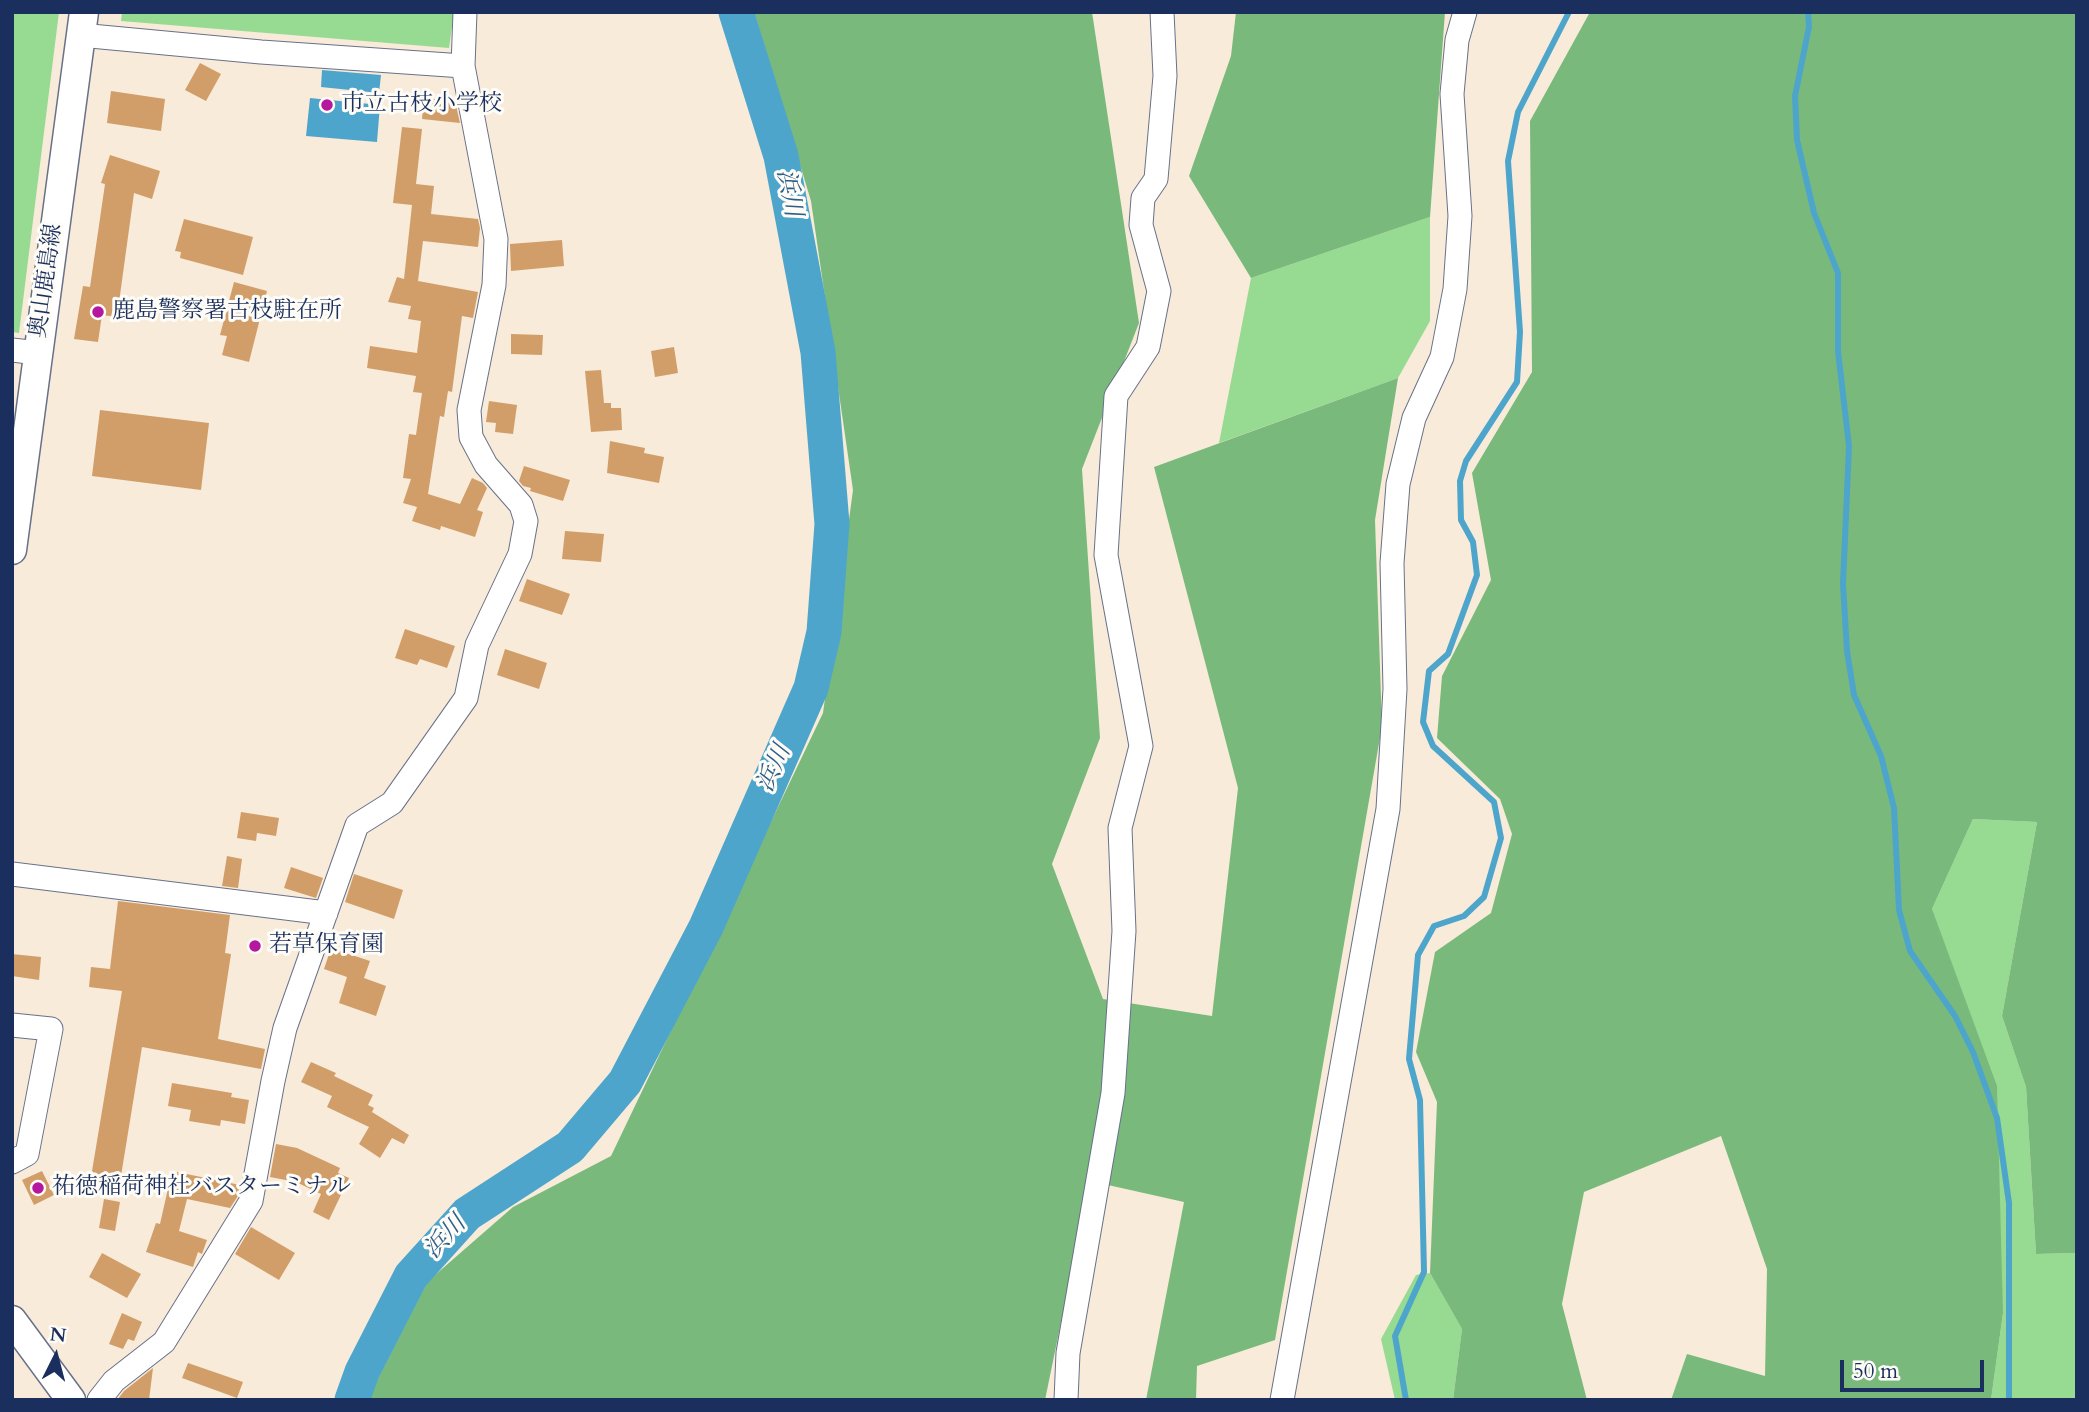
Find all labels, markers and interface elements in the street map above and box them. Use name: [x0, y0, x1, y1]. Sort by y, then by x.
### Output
place label: 市立古枝小学校: [341, 91, 502, 119]
marker: 市立古枝小学校: [319, 97, 335, 113]
water label: 浜川: [769, 167, 807, 219]
street label: 奥山鹿島線: [25, 222, 69, 340]
place label: 鹿島警察署古枝駐在所: [112, 298, 342, 326]
marker: 鹿島警察署古枝駐在所: [90, 304, 106, 320]
water label: 浜川: [752, 741, 798, 797]
place label: 若草保育園: [269, 932, 384, 960]
marker: 若草保育園: [247, 938, 263, 954]
place label: 祐徳稲荷神社バスターミナル: [52, 1174, 351, 1202]
marker: 祐徳稲荷神社バスターミナル: [30, 1180, 46, 1196]
water label: 浜川: [419, 1211, 473, 1265]
north arrow: [21, 1321, 91, 1391]
text: N: [49, 1321, 68, 1349]
scale bar: [1844, 1346, 1988, 1390]
text: 50 m: [1853, 1357, 1898, 1386]

